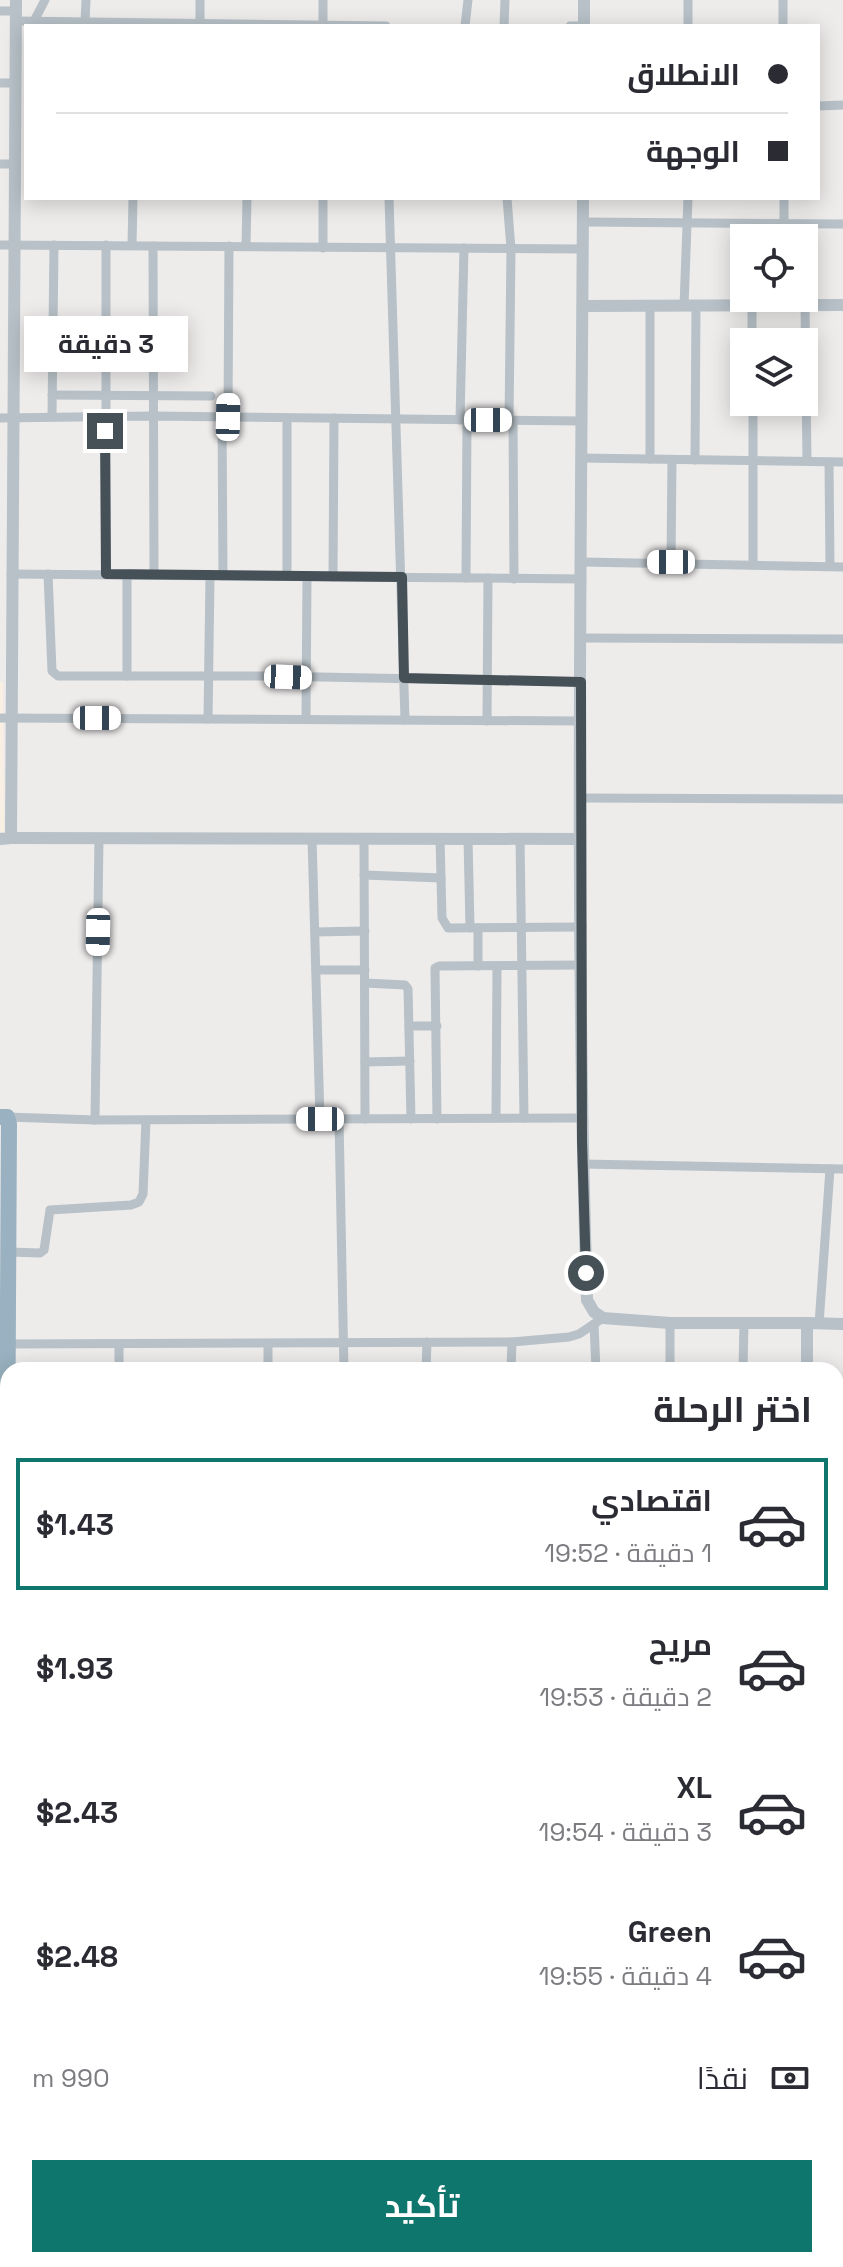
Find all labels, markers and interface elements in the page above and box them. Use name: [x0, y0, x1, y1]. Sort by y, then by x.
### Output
text: الانطلاق: [627, 55, 740, 94]
text: الوجهة: [646, 132, 740, 171]
map controls: [730, 224, 818, 416]
button: locate: [730, 224, 818, 312]
callout: 3 دقيقة: [23, 315, 187, 371]
text: 3 دقيقة: [58, 327, 154, 361]
button: layers: [730, 328, 818, 416]
car: [216, 393, 240, 441]
car: [464, 408, 512, 432]
route end: [87, 413, 123, 449]
car: [647, 550, 695, 574]
car: [264, 664, 312, 690]
car: [73, 706, 121, 730]
car: [86, 908, 110, 956]
car: [296, 1107, 344, 1131]
route start: [568, 1255, 604, 1291]
text: اختر الرحلة: [653, 1387, 812, 1433]
text: اقتصادي: [591, 1481, 712, 1520]
icon: car: [736, 1488, 808, 1560]
text: $1.43: [36, 1505, 114, 1544]
text: 1 دقيقة · 19:52: [544, 1536, 712, 1570]
text: مريح: [649, 1625, 712, 1664]
icon: car: [736, 1632, 808, 1704]
text: $1.93: [36, 1649, 113, 1688]
text: 2 دقيقة · 19:53: [539, 1680, 712, 1714]
text: XL: [676, 1768, 712, 1807]
icon: car: [736, 1776, 808, 1848]
text: $2.43: [36, 1793, 118, 1832]
text: 3 دقيقة · 19:54: [539, 1815, 712, 1849]
text: Green: [628, 1912, 712, 1951]
icon: car: [736, 1920, 808, 1992]
text: $2.48: [36, 1937, 118, 1976]
text: 4 دقيقة · 19:55: [539, 1959, 712, 1993]
icon: cash: [768, 2056, 812, 2100]
text: نقدًا: [697, 2059, 748, 2098]
text: 990 m: [32, 2061, 110, 2095]
button: تأكيد: [32, 2160, 812, 2252]

